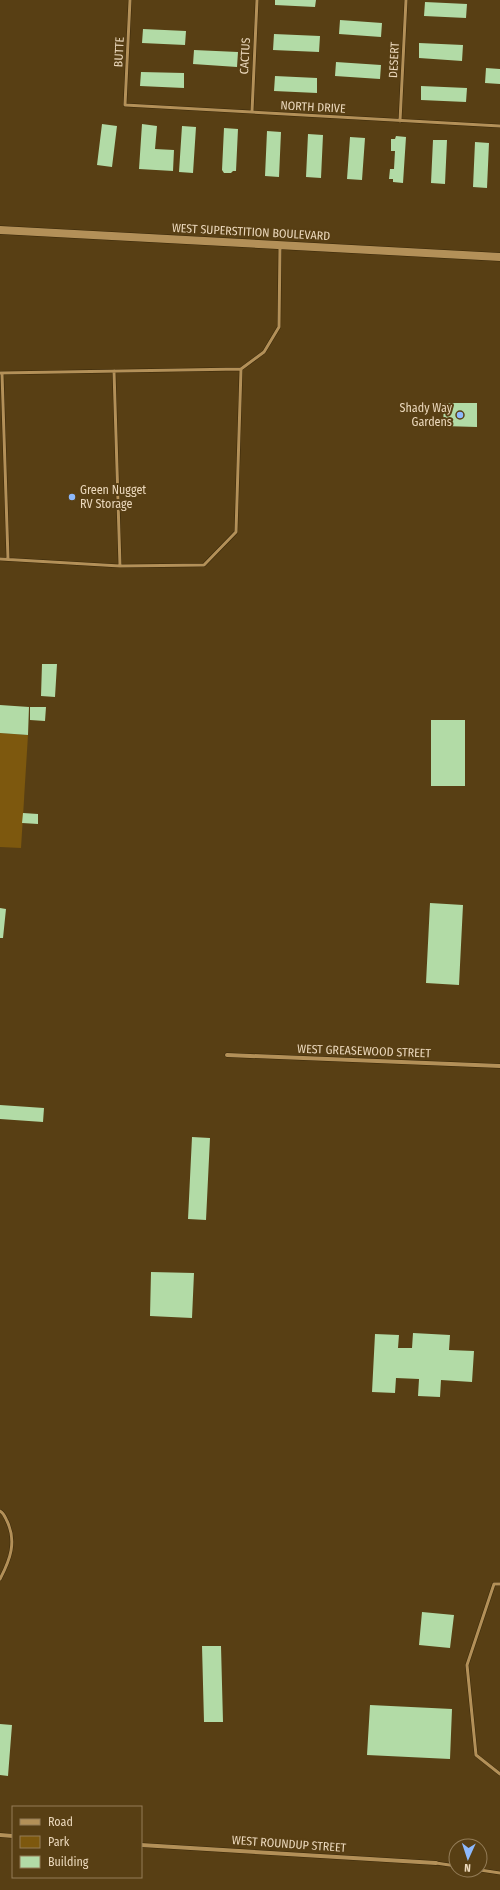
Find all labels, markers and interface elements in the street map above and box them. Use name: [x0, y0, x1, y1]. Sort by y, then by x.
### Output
street label: BUTTE: [111, 36, 127, 68]
street label: CACTUS: [237, 37, 253, 75]
street label: DESERT: [386, 41, 402, 78]
street label: NORTH DRIVE: [280, 98, 346, 116]
street label: WEST SUPERSTITION BOULEVARD: [171, 221, 331, 243]
place label: Shady Way Gardens: [400, 401, 453, 429]
marker: Shady Way Gardens: [455, 410, 465, 420]
place label: Green Nugget RV Storage: [80, 483, 146, 511]
marker: Green Nugget RV Storage: [67, 492, 77, 502]
street label: WEST GREASEWOOD STREET: [297, 1042, 432, 1060]
legend: [12, 1806, 142, 1878]
text: Road: [48, 1815, 73, 1829]
street label: WEST ROUNDUP STREET: [231, 1833, 347, 1855]
text: Park: [48, 1835, 70, 1849]
north arrow: [448, 1838, 488, 1878]
text: Building: [48, 1855, 89, 1869]
text: N: [464, 1861, 471, 1874]

